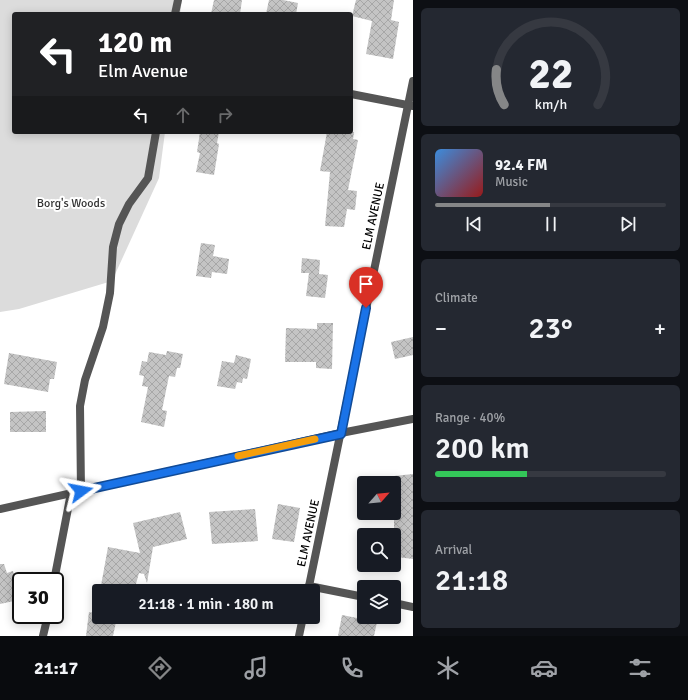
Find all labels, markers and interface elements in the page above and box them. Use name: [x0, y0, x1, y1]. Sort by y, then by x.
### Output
text: 120 m: [98, 26, 172, 60]
icon: left: [32, 28, 84, 80]
text: 22: [528, 49, 573, 100]
text: Elm Avenue: [98, 60, 188, 82]
text: km/h: [534, 95, 567, 112]
icon: left: [130, 104, 152, 126]
icon: ahead: [172, 104, 194, 126]
icon: right: [214, 104, 236, 126]
text: 92.4 FM: [495, 156, 547, 174]
text: Music: [495, 174, 528, 190]
street label: ELM AVENUE: [359, 181, 388, 251]
park label: Borg's Woods: [37, 196, 105, 211]
icon: previous: [463, 213, 485, 235]
icon: pause: [540, 213, 562, 235]
icon: next: [617, 213, 639, 235]
pin: [349, 267, 383, 308]
icon: arrive: [355, 273, 377, 295]
text: Climate: [435, 290, 478, 306]
text: 23°: [529, 310, 572, 347]
text: −: [435, 315, 447, 342]
text: +: [654, 315, 666, 342]
text: Range · 40%: [435, 410, 505, 426]
text: 200 km: [435, 430, 530, 467]
position arrow: [60, 470, 102, 512]
north arrow: [357, 476, 401, 520]
map controls: [357, 476, 401, 624]
street label: ELM AVENUE: [294, 498, 323, 568]
button: search: [357, 528, 401, 572]
text: Arrival: [435, 542, 472, 558]
text: 21:18: [435, 562, 508, 599]
speed limit sign: 30: [12, 572, 64, 624]
button: layers: [357, 580, 401, 624]
text: 21:18 · 1 min · 180 m: [139, 595, 273, 613]
icon: directions: [146, 654, 174, 682]
icon: music: [242, 654, 270, 682]
icon: phone: [338, 654, 366, 682]
icon: climate: [434, 654, 462, 682]
icon: car: [530, 654, 558, 682]
icon: filters: [626, 654, 654, 682]
text: 21:17: [34, 657, 78, 679]

